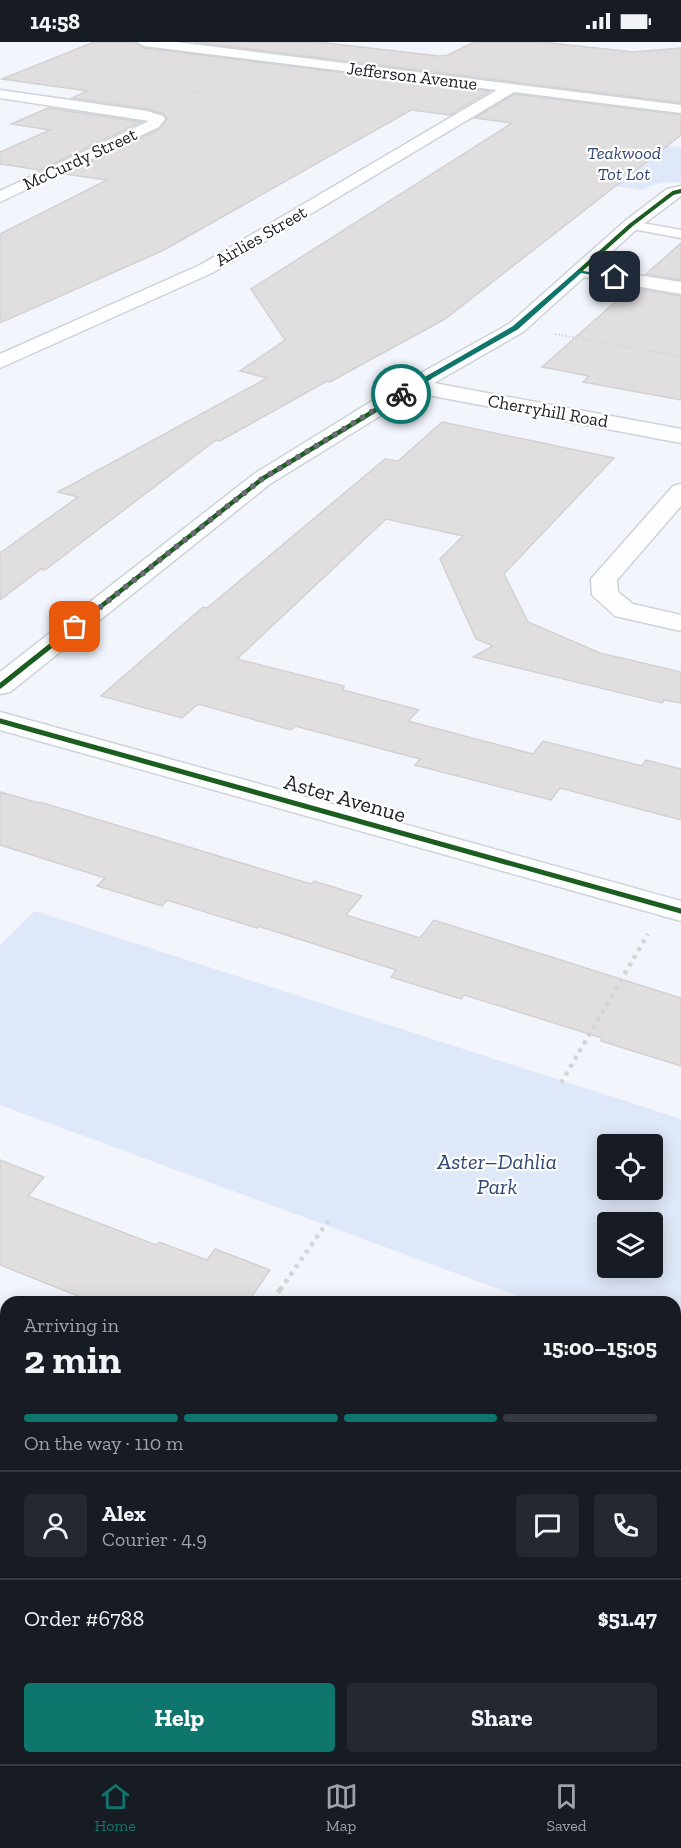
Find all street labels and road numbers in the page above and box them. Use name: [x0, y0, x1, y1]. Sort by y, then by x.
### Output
street label: Jefferson Avenue: [346, 57, 478, 95]
street label: McCurdy Street: [20, 123, 141, 195]
street label: Airlies Street: [211, 201, 311, 271]
street label: Cherryhill Road: [486, 390, 610, 432]
street label: Aster Avenue: [281, 768, 409, 828]

